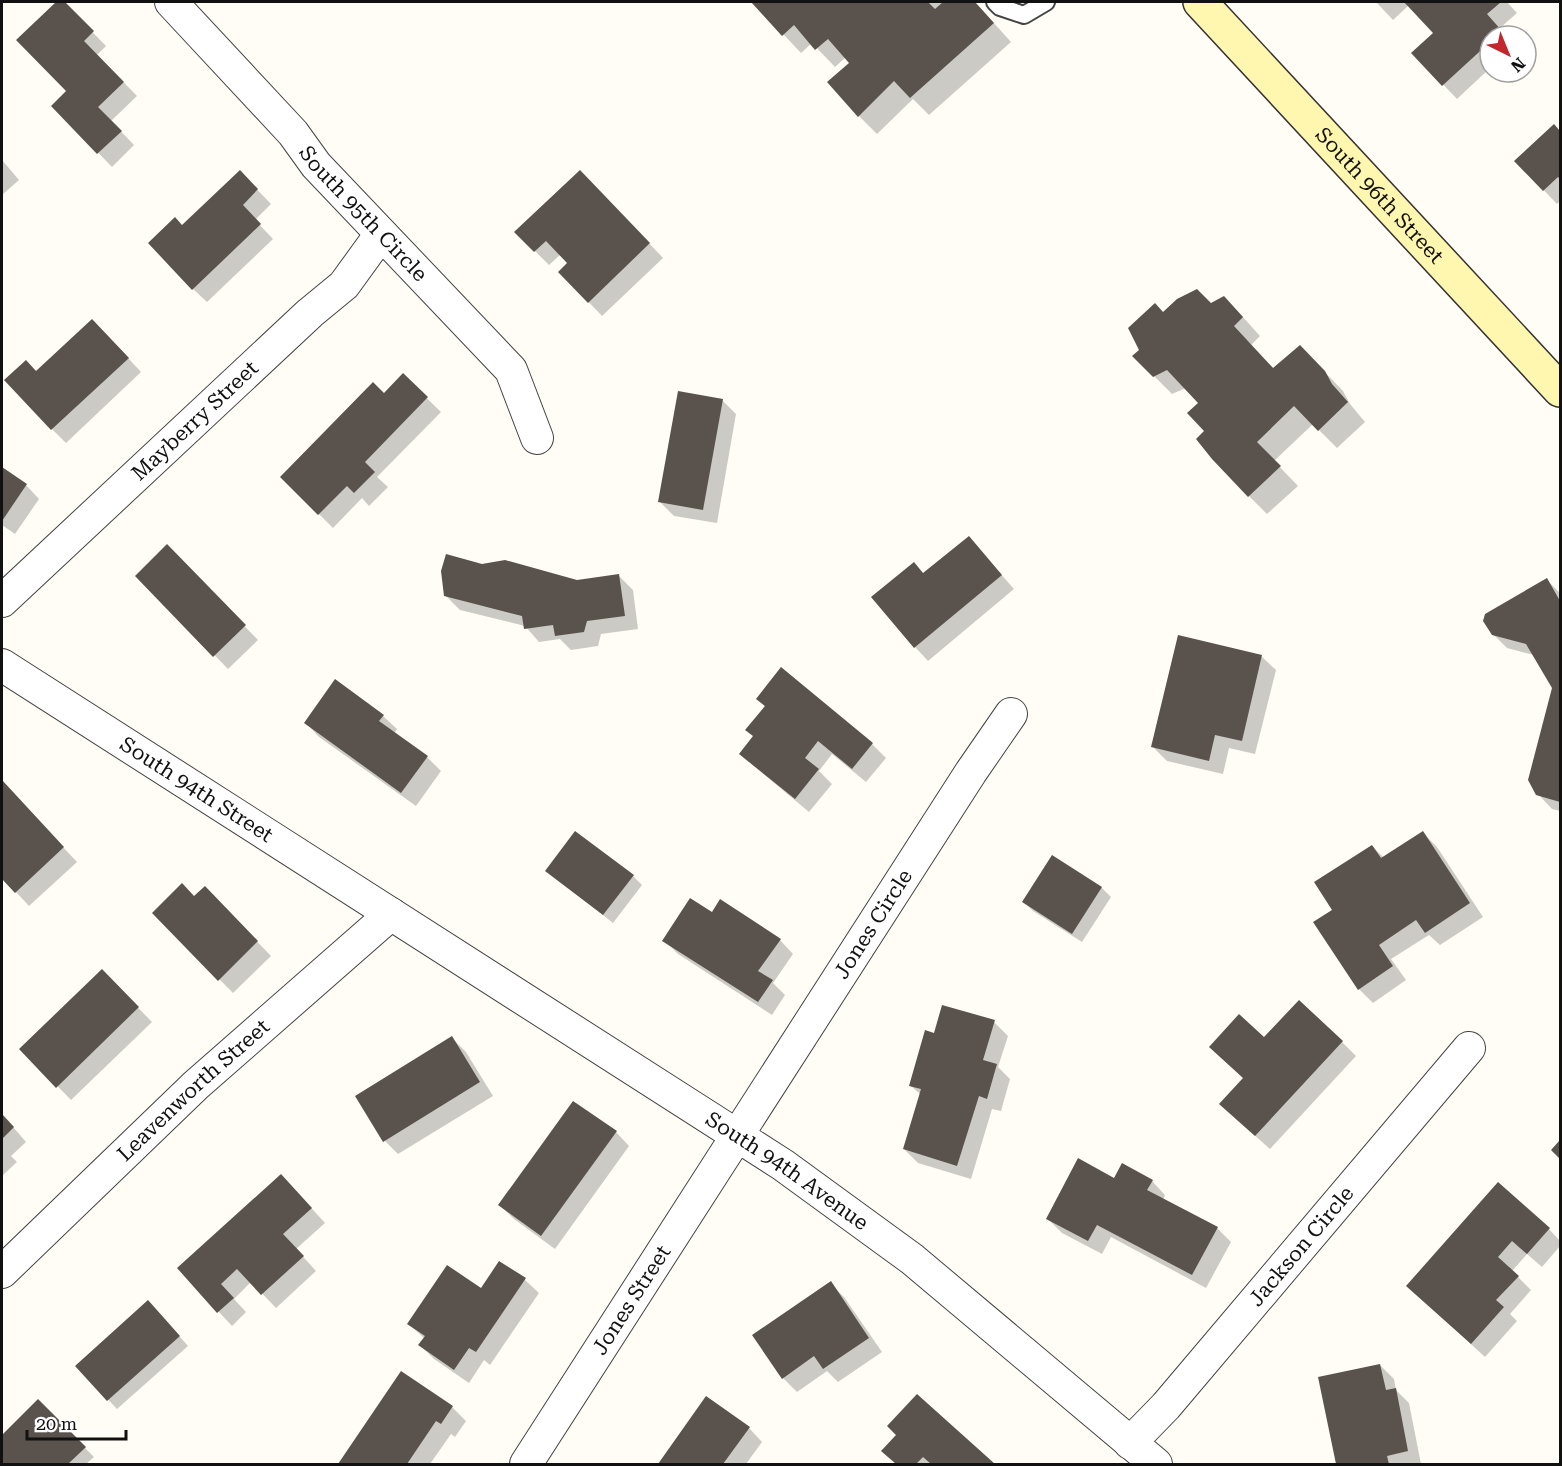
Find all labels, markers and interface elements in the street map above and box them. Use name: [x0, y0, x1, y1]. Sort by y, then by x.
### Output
north arrow: [1478, 24, 1538, 84]
text: N: [1507, 53, 1529, 76]
street label: South 96th Street: [1311, 123, 1449, 269]
street label: South 95th Circle: [294, 141, 432, 286]
street label: Mayberry Street: [127, 356, 263, 485]
street label: South 94th Street: [116, 732, 278, 847]
street label: Jones Circle: [829, 865, 917, 983]
street label: Leavenworth Street: [113, 1014, 274, 1166]
street label: South 94th Avenue: [701, 1107, 873, 1235]
street label: Jackson Circle: [1244, 1181, 1359, 1311]
street label: Jones Street: [588, 1241, 675, 1359]
scale bar: [27, 1403, 126, 1441]
text: 20 m: [36, 1413, 77, 1434]

